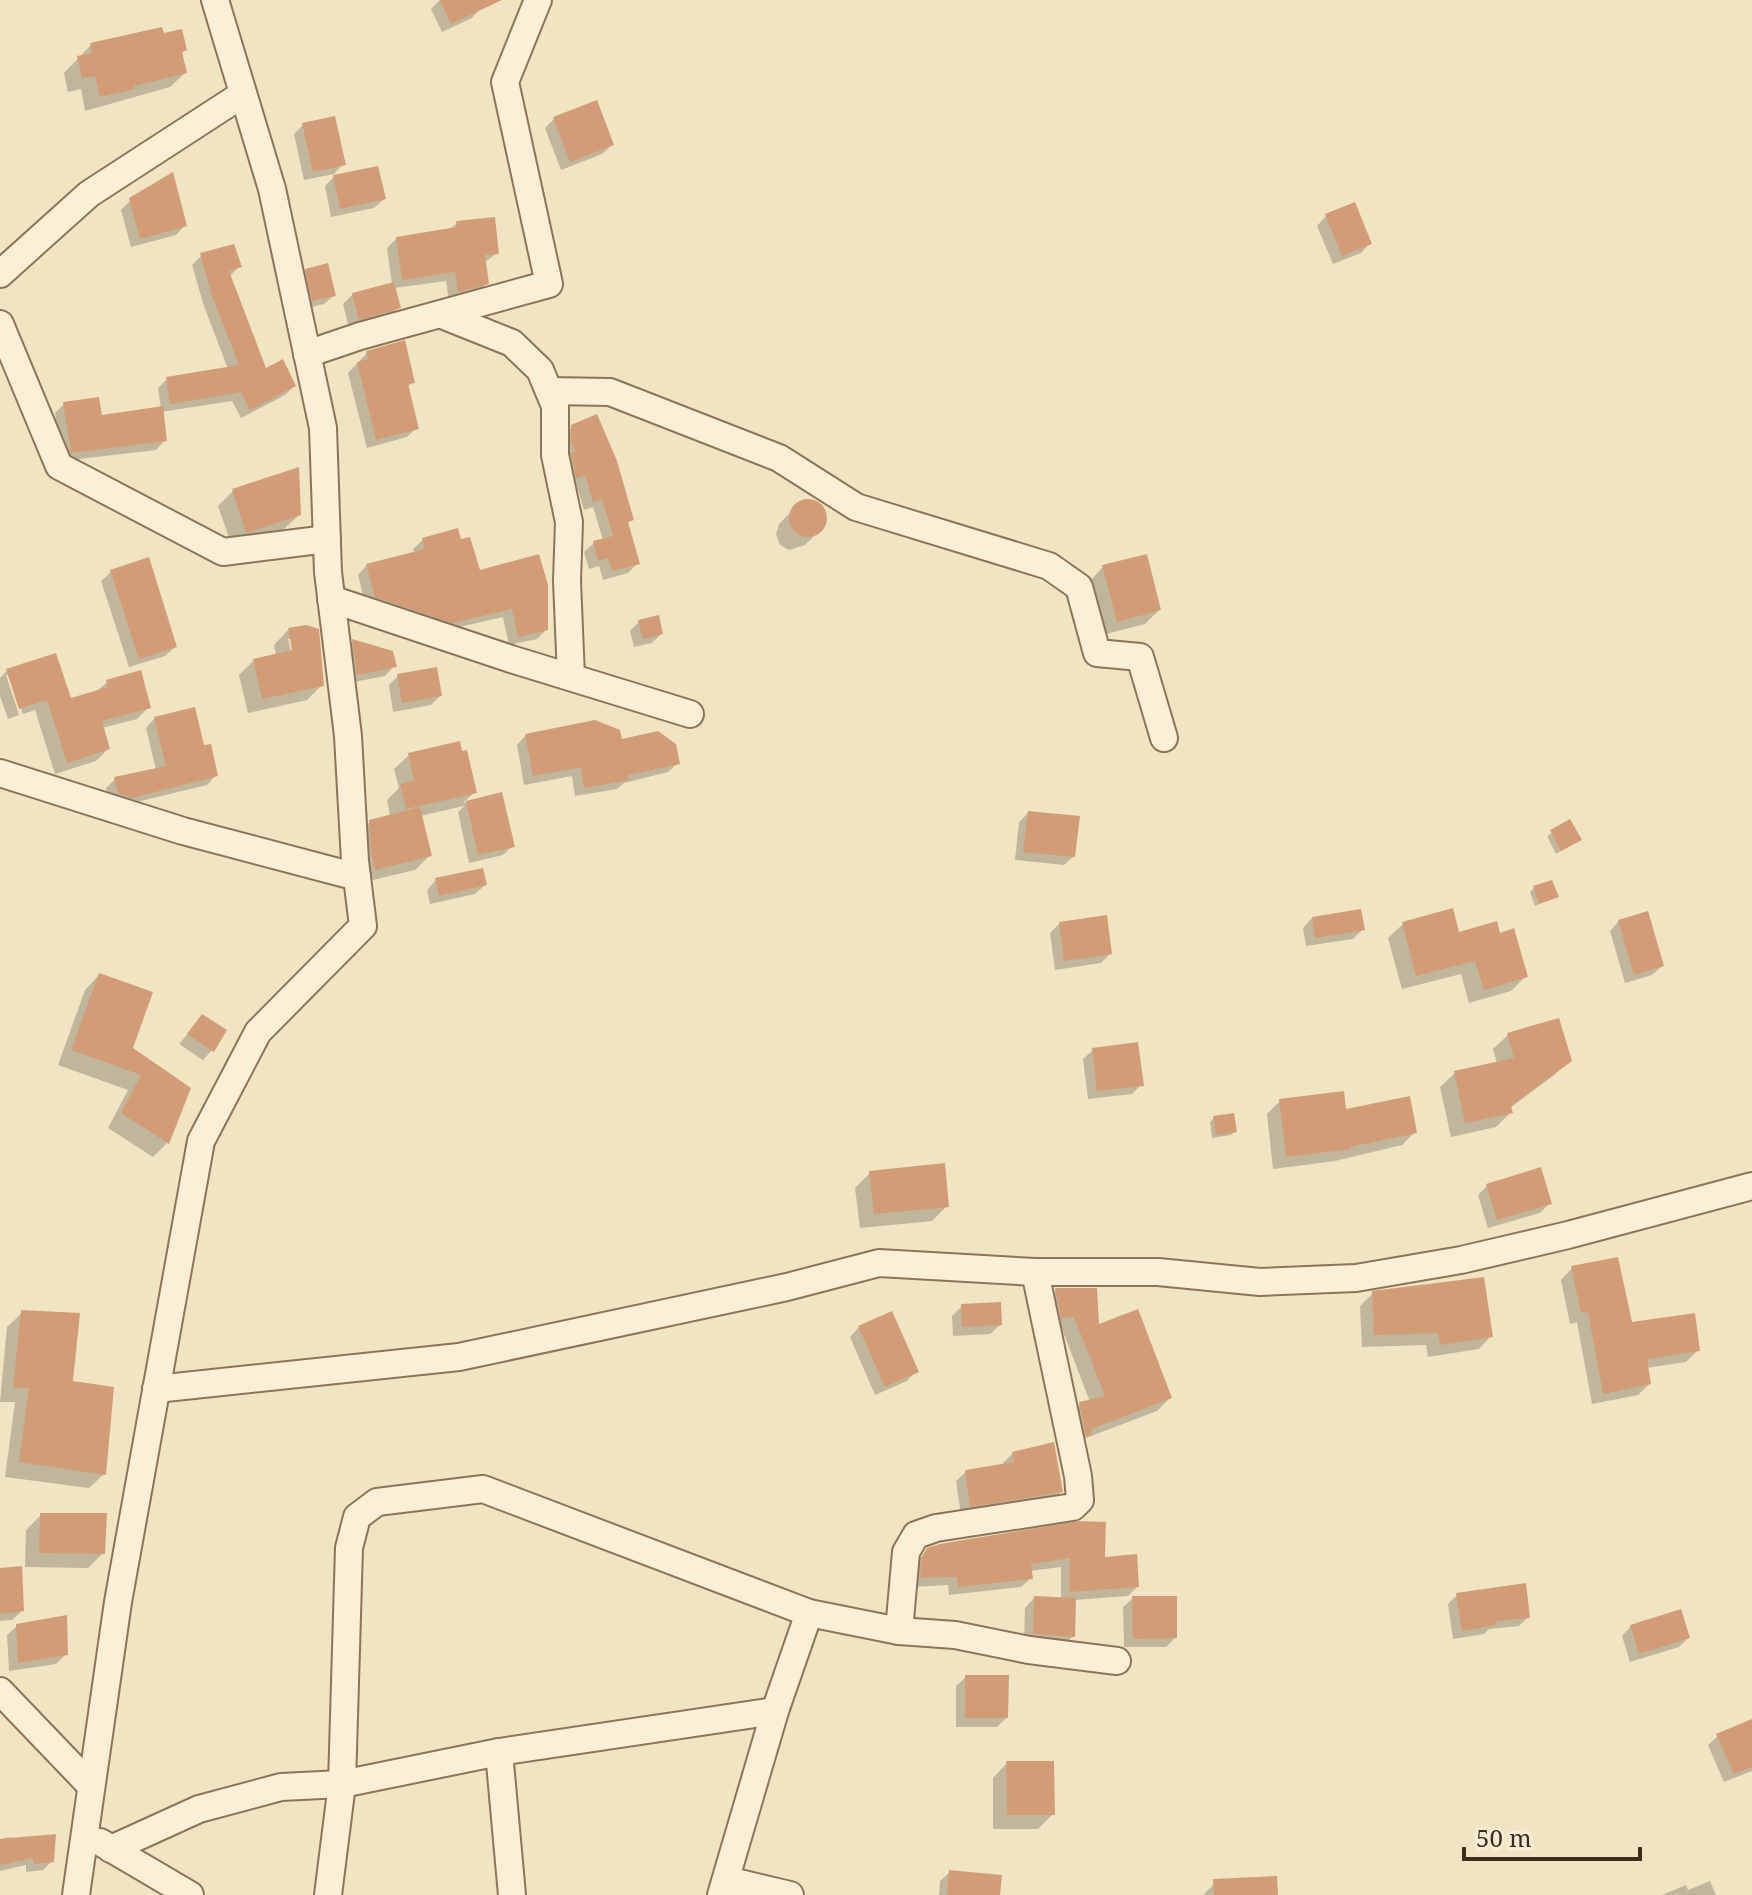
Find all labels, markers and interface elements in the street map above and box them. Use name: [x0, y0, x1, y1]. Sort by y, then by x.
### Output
scale bar: [1464, 1811, 1640, 1861]
text: 50 m: [1476, 1821, 1532, 1854]

